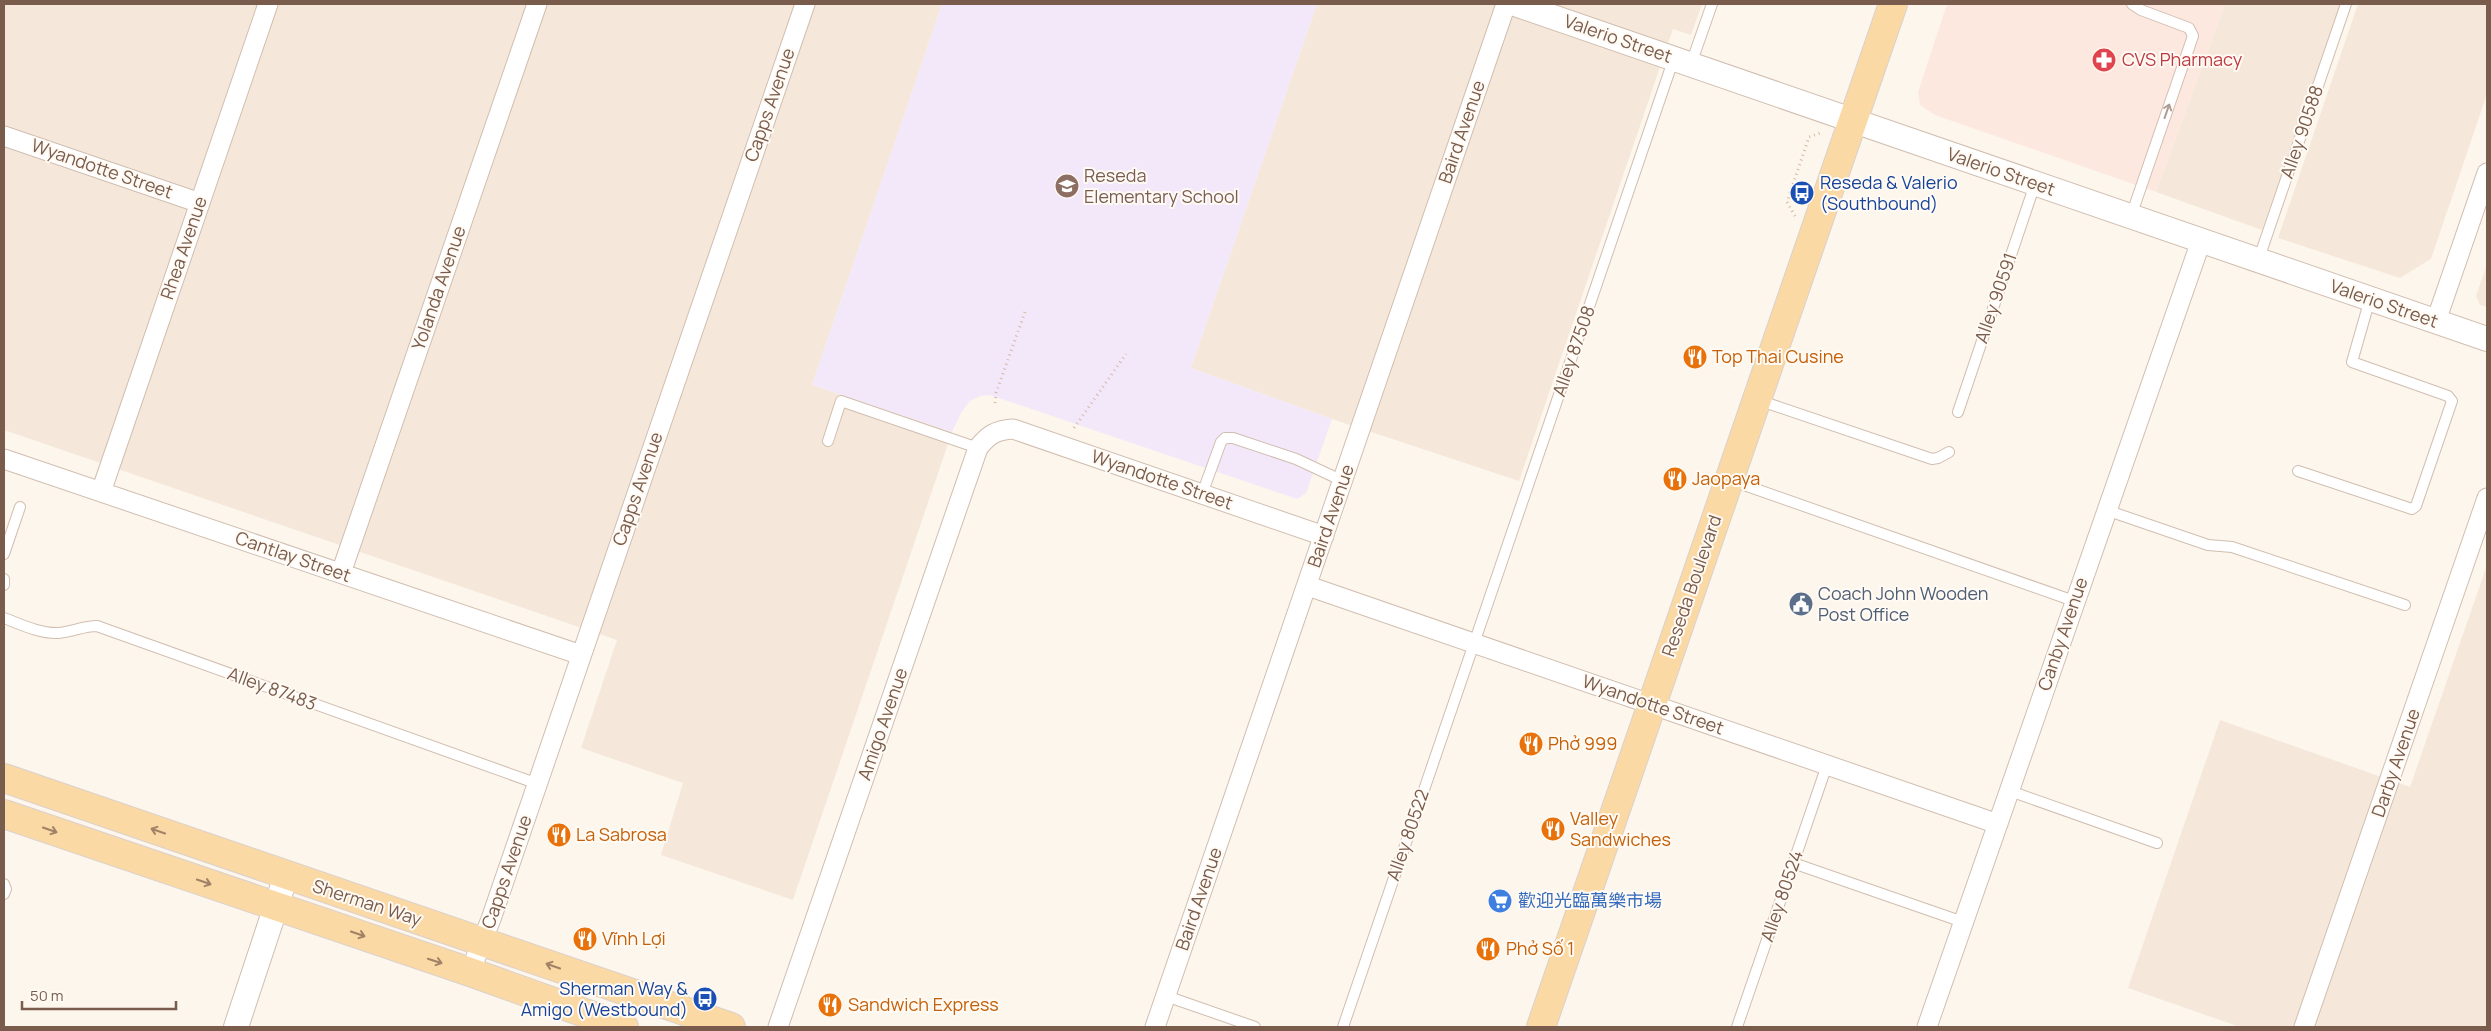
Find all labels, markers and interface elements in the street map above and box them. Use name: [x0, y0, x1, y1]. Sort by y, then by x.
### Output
street label: Valerio Street: [1561, 8, 1675, 68]
street label: Capps Avenue: [738, 45, 800, 165]
pharmacy icon: CVS Pharmacy: [2091, 47, 2117, 73]
place label: CVS Pharmacy: [2122, 47, 2243, 71]
street label: Baird Avenue: [1432, 77, 1490, 186]
street label: Alley 90588: [2274, 82, 2328, 181]
one-way arrow: [2163, 104, 2172, 119]
street label: Wyandotte Street: [28, 133, 176, 204]
street label: Valerio Street: [1944, 141, 2058, 201]
place label: Reseda Elementary School: [1084, 163, 1239, 208]
place label: Reseda & Valerio (Southbound): [1820, 170, 1958, 215]
school or university icon: Reseda Elementary School: [1054, 173, 1080, 199]
bus stop icon: Reseda & Valerio (Southbound): [1789, 180, 1815, 206]
street label: Rhea Avenue: [154, 193, 212, 302]
street label: Yolanda Avenue: [406, 222, 471, 353]
street label: Alley 90591: [1968, 249, 2022, 346]
street label: Valerio Street: [2327, 273, 2441, 333]
street label: Alley 87508: [1546, 302, 1600, 399]
restaurant icon: Top Thai Cusine: [1682, 344, 1708, 370]
place label: Top Thai Cusine: [1712, 344, 1844, 368]
street label: Capps Avenue: [606, 429, 668, 549]
street label: Wyandotte Street: [1088, 444, 1236, 515]
street label: Baird Avenue: [1301, 461, 1359, 570]
restaurant icon: Jaopaya: [1662, 466, 1688, 492]
place label: Jaopaya: [1692, 466, 1760, 490]
street label: Reseda Boulevard: [1656, 512, 1727, 660]
street label: Cantlay Street: [232, 525, 354, 587]
street label: Canby Avenue: [2031, 574, 2093, 694]
place label: Coach John Wooden Post Office: [1818, 581, 1988, 626]
public building icon: Coach John Wooden Post Office: [1788, 591, 1814, 617]
street label: Alley 87483: [225, 661, 320, 715]
street label: Amigo Avenue: [852, 664, 913, 783]
street label: Wyandotte Street: [1579, 669, 1727, 740]
street label: Darby Avenue: [2365, 705, 2425, 820]
restaurant icon: Phở 999: [1518, 731, 1544, 757]
place label: Phở 999: [1548, 731, 1617, 755]
street label: Alley 80522: [1380, 786, 1434, 884]
place label: Valley Sandwiches: [1570, 806, 1671, 851]
street label: Capps Avenue: [475, 812, 537, 932]
restaurant icon: Valley Sandwiches: [1540, 816, 1566, 842]
restaurant icon: La Sabrosa: [546, 822, 572, 848]
place label: La Sabrosa: [576, 822, 667, 846]
one-way arrow: [42, 826, 57, 835]
one-way arrow: [150, 826, 166, 835]
street label: Baird Avenue: [1169, 844, 1227, 953]
street label: Alley 80524: [1754, 847, 1808, 945]
street label: Sherman Way: [310, 873, 425, 931]
one-way arrow: [196, 878, 211, 887]
supermarket icon: 歡迎光臨萬樂市場: [1487, 888, 1513, 914]
place label: 歡迎光臨萬樂市場: [1518, 888, 1662, 912]
restaurant icon: Vĩnh Lợi: [572, 926, 598, 952]
place label: Vĩnh Lợi: [602, 926, 666, 950]
one-way arrow: [349, 930, 365, 940]
restaurant icon: Phở Số 1: [1475, 936, 1501, 962]
place label: Phở Số 1: [1506, 936, 1574, 960]
one-way arrow: [427, 957, 443, 966]
one-way arrow: [545, 960, 561, 970]
place label: Sherman Way & Amigo (Westbound): [521, 976, 688, 1021]
scale bar: [22, 978, 176, 1010]
text: 50 m: [30, 985, 64, 1006]
bus stop icon: Sherman Way & Amigo (Westbound): [692, 986, 718, 1012]
restaurant icon: Sandwich Express: [817, 992, 843, 1018]
place label: Sandwich Express: [848, 992, 999, 1016]

